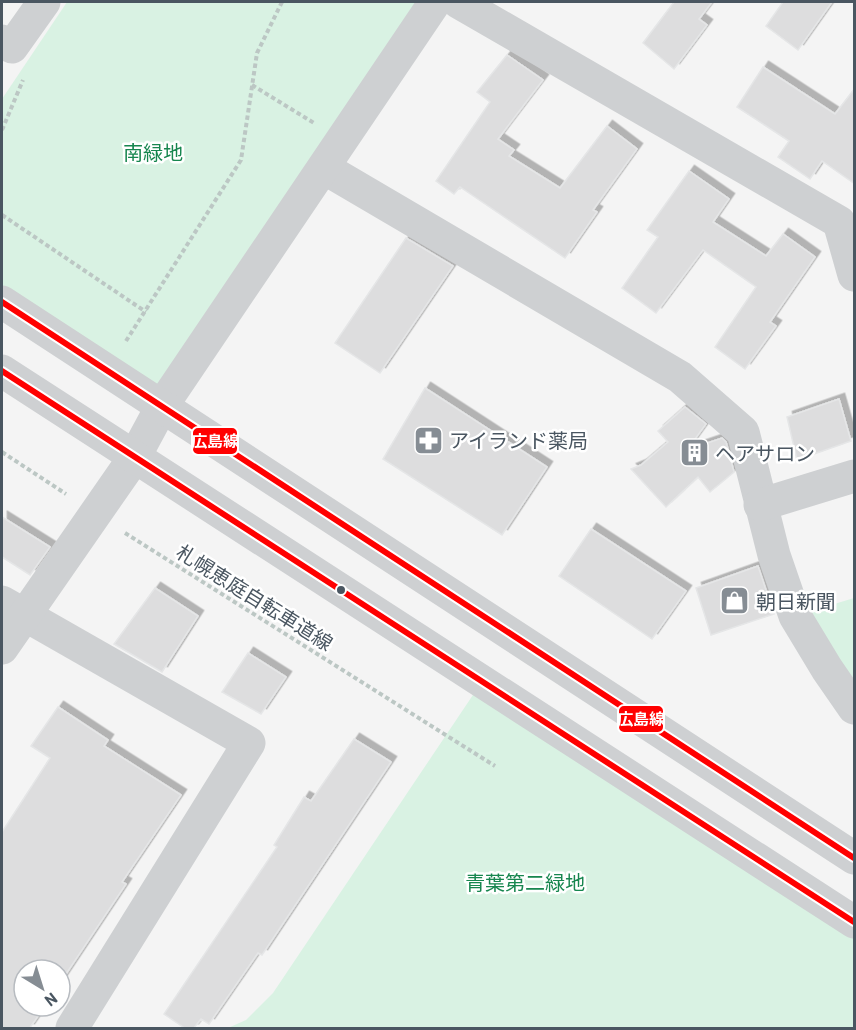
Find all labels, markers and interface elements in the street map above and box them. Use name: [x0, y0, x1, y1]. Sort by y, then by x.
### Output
park label: 南緑地: [123, 140, 183, 164]
pharmacy icon: アイランド薬局: [412, 424, 444, 456]
line badge: 広島線: [192, 427, 238, 455]
place label: アイランド薬局: [449, 428, 588, 452]
text: 広島線: [191, 431, 239, 450]
building icon: ヘアサロン: [678, 437, 710, 469]
place label: ヘアサロン: [715, 441, 815, 465]
street label: 札幌恵庭自転車道線: [172, 539, 338, 655]
unlabelled marker: [335, 584, 347, 596]
shop icon: 朝日新聞: [719, 585, 751, 617]
place label: 朝日新聞: [756, 589, 836, 613]
line badge: 広島線: [618, 705, 664, 733]
text: 広島線: [617, 709, 665, 728]
park label: 青葉第二緑地: [465, 870, 585, 894]
north arrow: [12, 958, 72, 1018]
text: N: [42, 989, 62, 1011]

